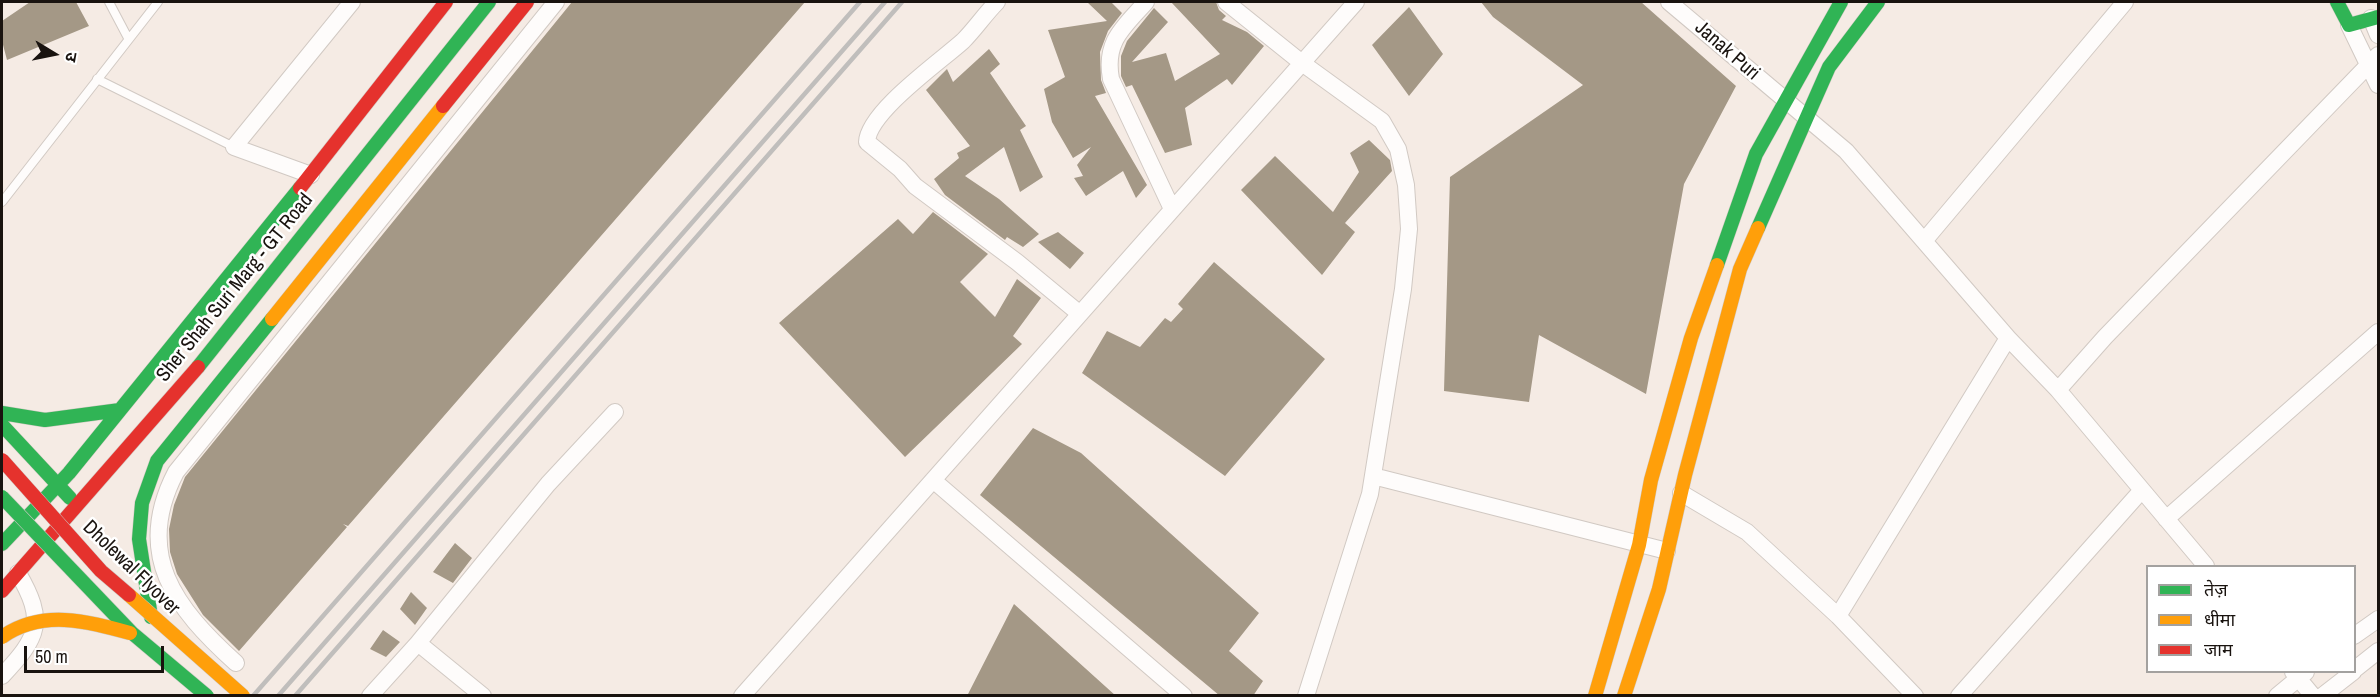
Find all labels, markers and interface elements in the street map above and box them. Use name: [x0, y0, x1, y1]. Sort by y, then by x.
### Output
street label: Janak Puri: [1690, 16, 1764, 86]
north arrow: [24, 24, 84, 84]
text: उ: [60, 51, 83, 64]
street label: Sher Shah Suri Marg - GT Road: [152, 189, 318, 387]
street label: Dholewal Flyover: [77, 516, 185, 620]
legend: [2146, 565, 2356, 673]
text: तेज़: [2204, 577, 2228, 602]
text: धीमा: [2204, 607, 2235, 632]
scale bar: [27, 634, 166, 672]
text: जाम: [2204, 637, 2233, 662]
text: 50 m: [35, 644, 68, 669]

